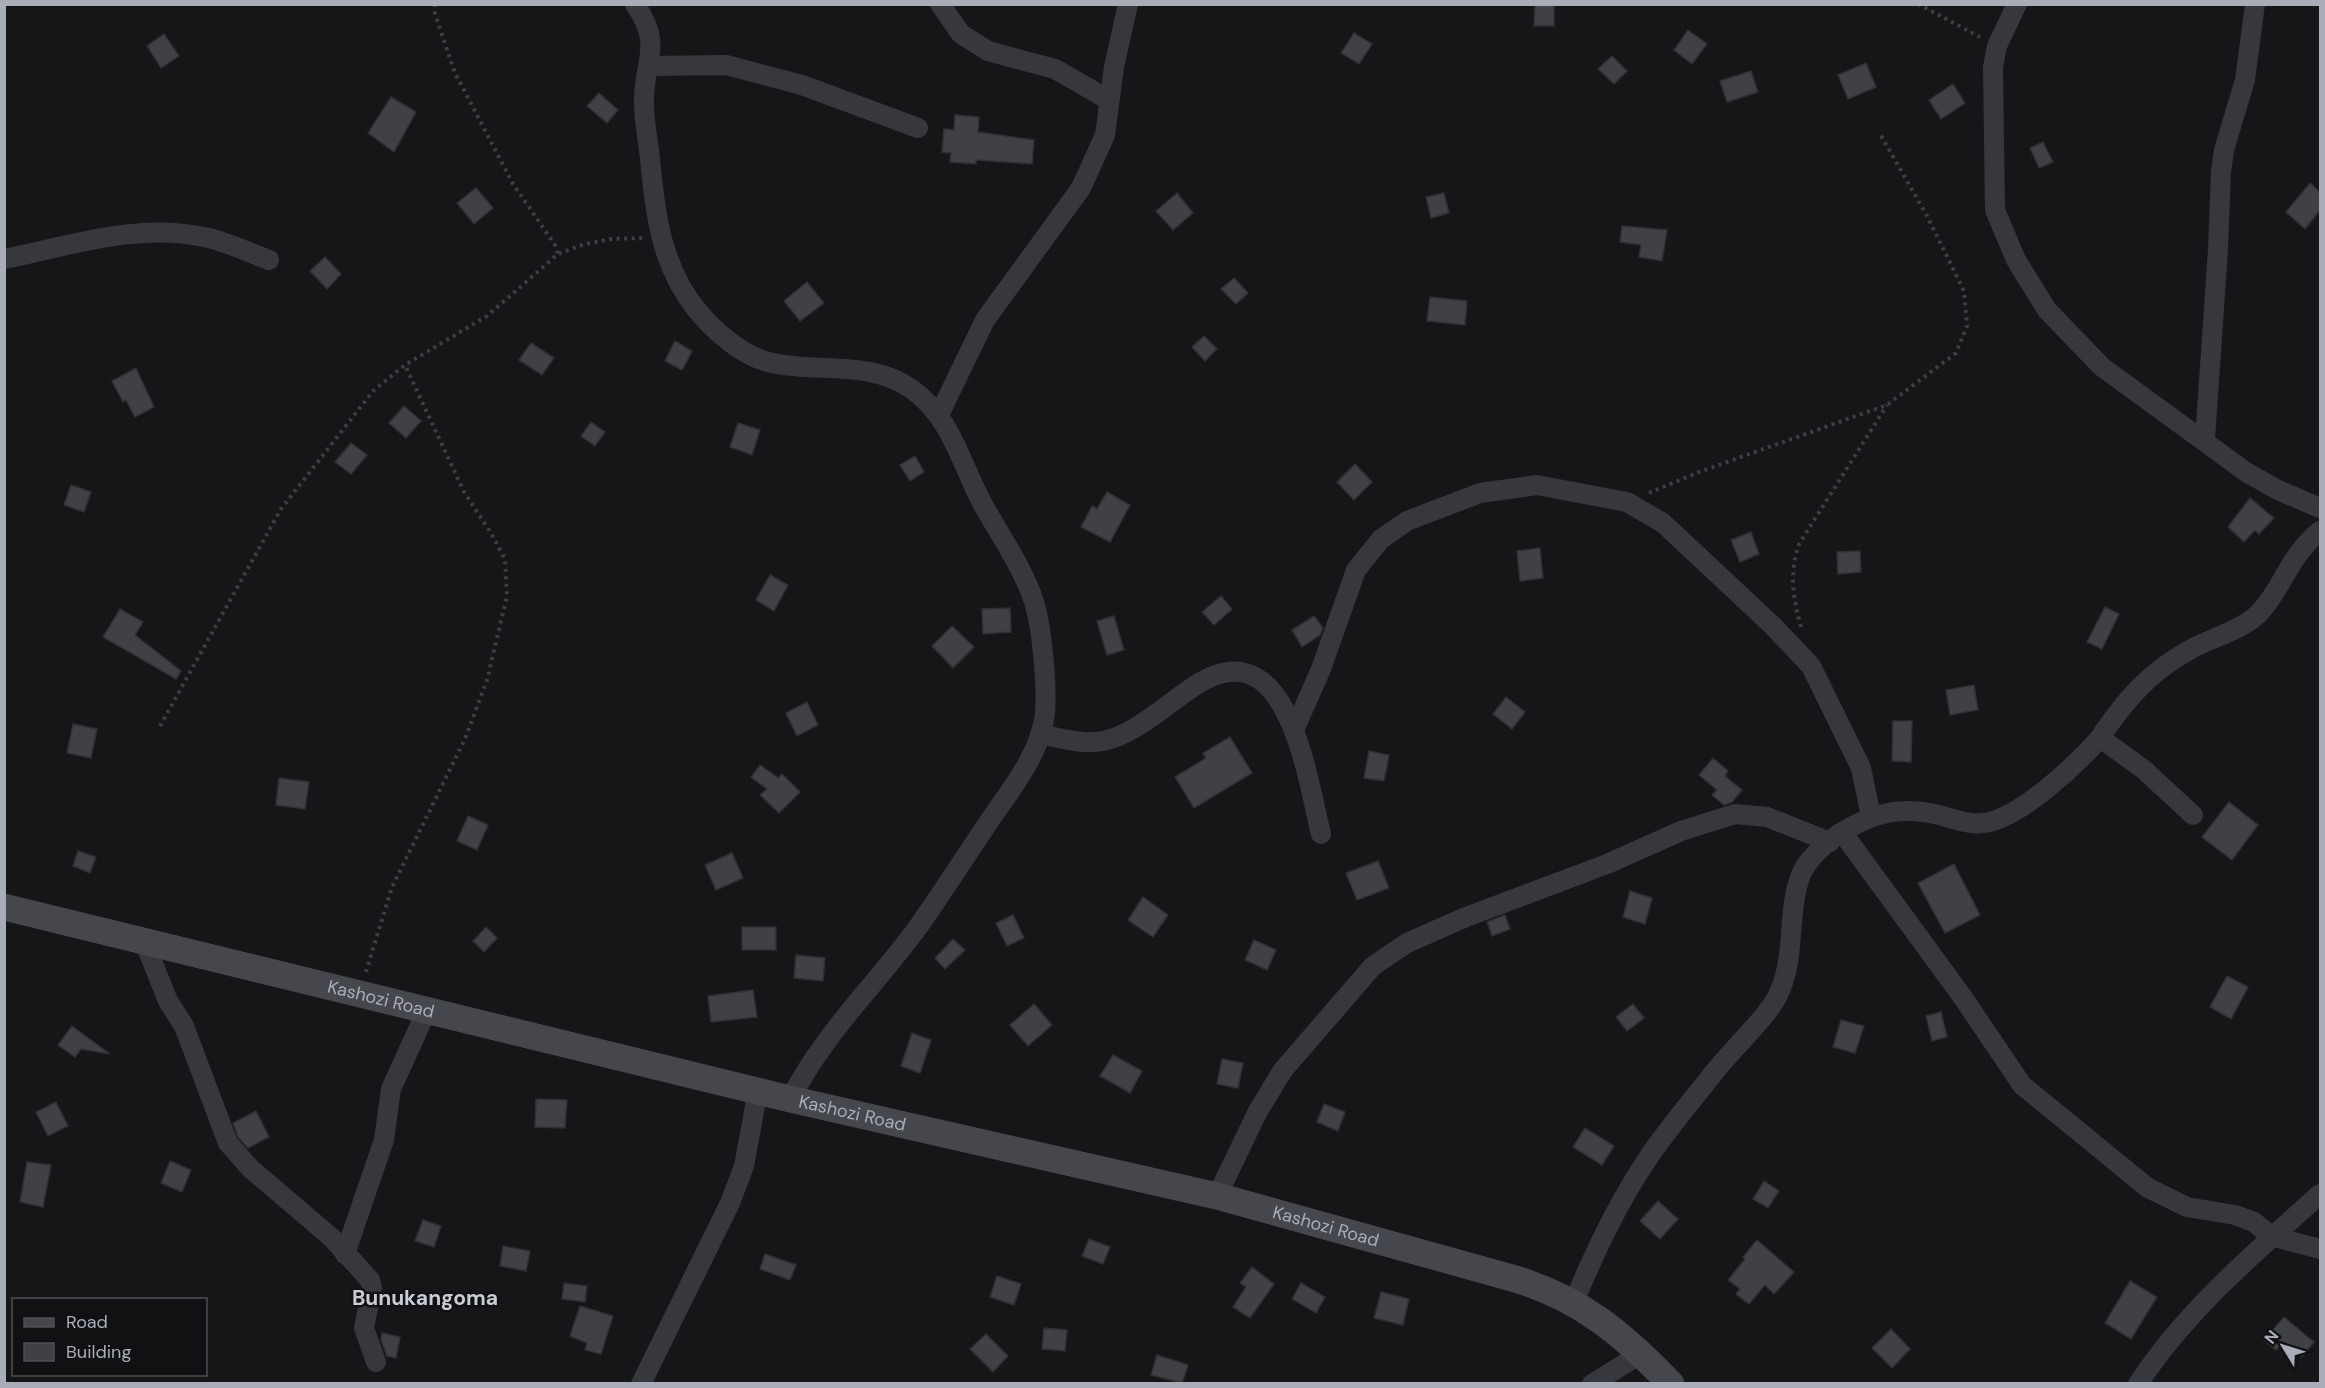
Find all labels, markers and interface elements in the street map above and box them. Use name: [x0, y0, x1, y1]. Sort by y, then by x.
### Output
street label: Kashozi Road: [325, 974, 437, 1024]
street label: Kashozi Road: [796, 1089, 908, 1137]
street label: Kashozi Road: [1270, 1200, 1382, 1252]
district label: Bunukangoma: [352, 1284, 498, 1312]
legend: [12, 1298, 207, 1376]
text: Road: [66, 1310, 108, 1334]
north arrow: [2253, 1316, 2313, 1376]
text: N: [2260, 1326, 2283, 1348]
text: Building: [66, 1340, 131, 1364]

